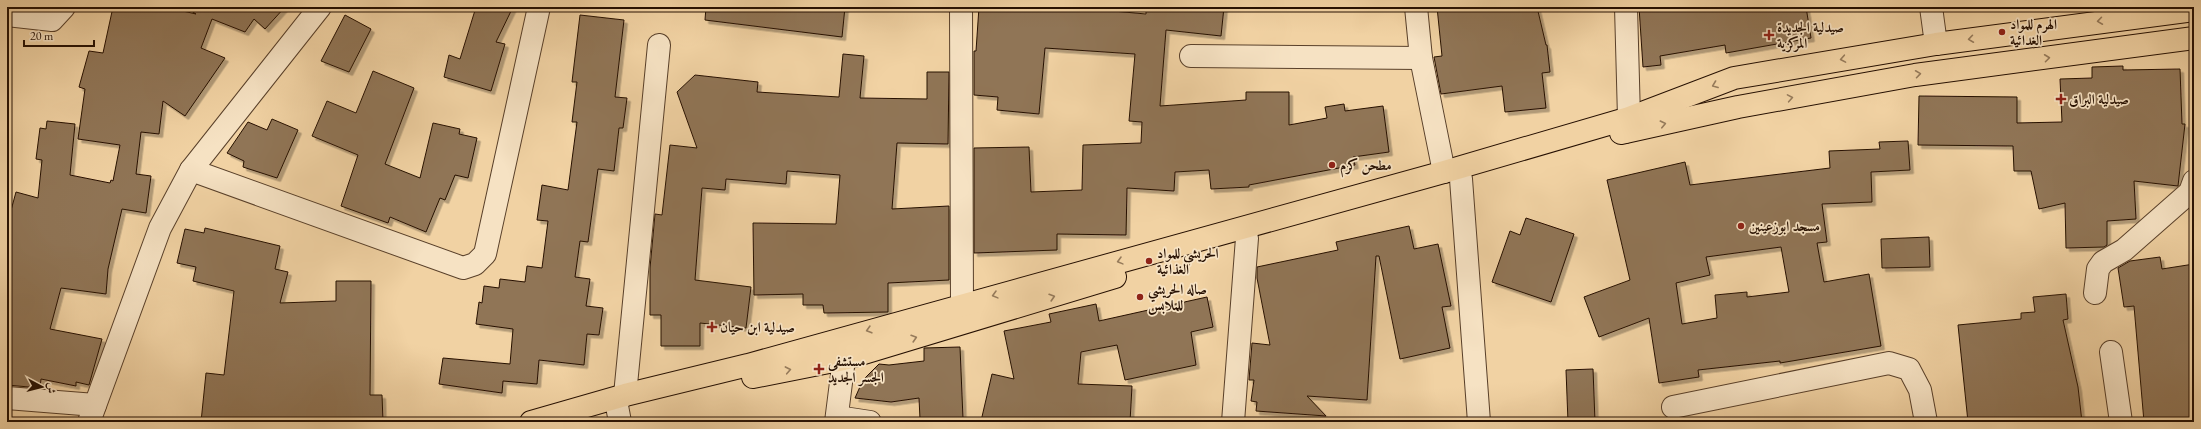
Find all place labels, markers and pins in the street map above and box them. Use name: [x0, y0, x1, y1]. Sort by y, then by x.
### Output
place label: الهرم للمواد الغدائية: [2010, 15, 2057, 49]
place label: صيدلية الجديدة المركزية: [1777, 18, 1844, 53]
marker: الهرم للمواد الغدائية: [1997, 27, 2007, 37]
marker: صيدلية الجديدة المركزية: [1764, 30, 1774, 40]
place label: صيدلية البراق: [2069, 90, 2129, 108]
marker: صيدلية البراق: [2056, 94, 2066, 104]
place label: مطحن كرم: [1340, 156, 1392, 178]
marker: مطحن كرم: [1327, 160, 1337, 170]
place label: مسجد ابوزعينين: [1749, 217, 1820, 235]
marker: مسجد ابوزعينين: [1736, 221, 1746, 231]
place label: الحريشي للمواد الغذائية: [1157, 244, 1219, 278]
marker: الحريشي للمواد الغذائية: [1144, 256, 1154, 266]
place label: صاله الحريشي للملابس: [1148, 280, 1207, 315]
marker: صاله الحريشي للملابس: [1135, 292, 1145, 302]
place label: صيدلية ابن حيان: [720, 318, 795, 336]
marker: صيدلية ابن حيان: [707, 322, 717, 332]
place label: مستشفى الجسر الجديد: [827, 352, 884, 387]
marker: مستشفى الجسر الجديد: [813, 363, 825, 375]

